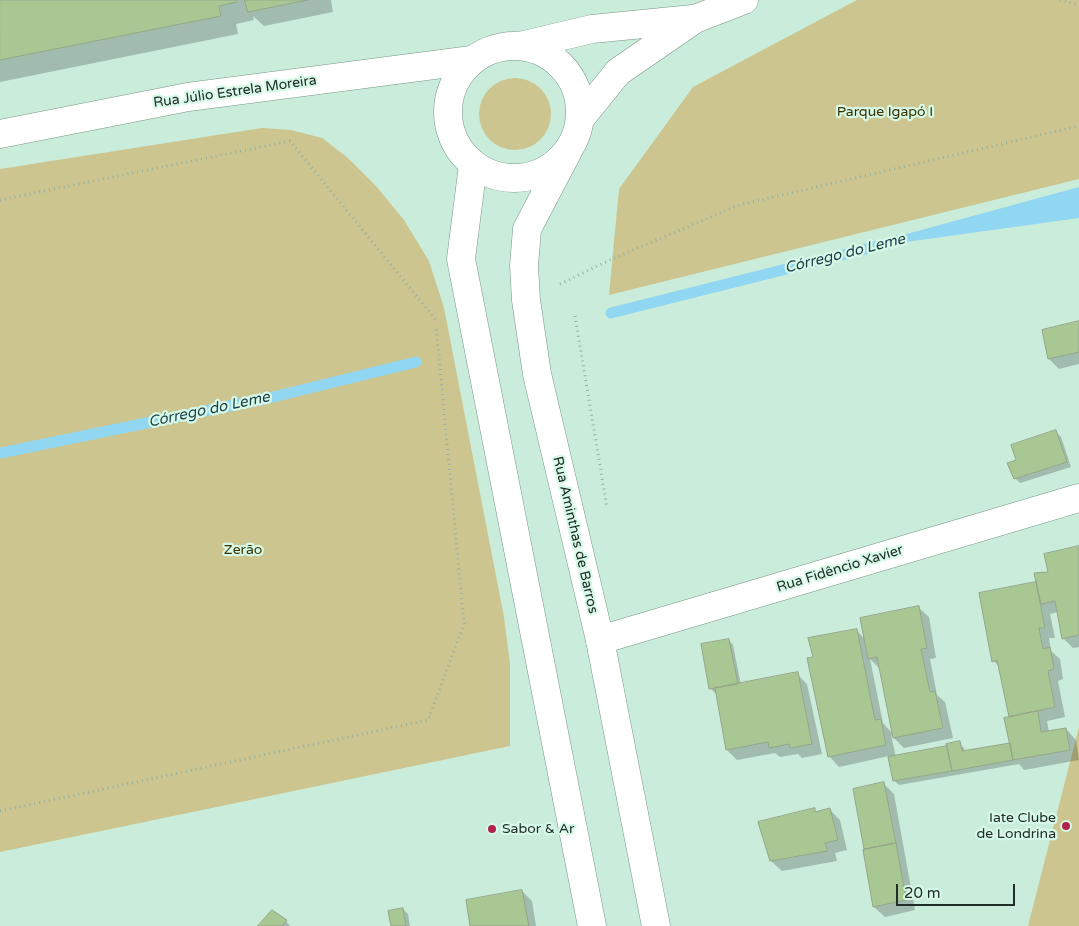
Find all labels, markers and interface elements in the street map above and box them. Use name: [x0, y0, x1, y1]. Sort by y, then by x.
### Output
street label: Rua Júlio Estrela Moreira: [152, 72, 318, 112]
park label: Parque Igapó I: [837, 104, 933, 120]
water label: Córrego do Leme: [783, 230, 907, 278]
water label: Córrego do Leme: [147, 388, 271, 432]
street label: Rua Aminthas de Barros: [549, 455, 601, 615]
park label: Zerão: [224, 542, 262, 558]
street label: Rua Fidêncio Xavier: [775, 542, 905, 596]
place label: Iate Clube de Londrina: [976, 810, 1056, 842]
marker: Iate Clube de Londrina: [1060, 820, 1072, 832]
place label: Sabor & Ar: [502, 821, 574, 837]
marker: Sabor & Ar: [486, 823, 498, 835]
scale bar: [899, 874, 1018, 906]
text: 20 m: [904, 884, 941, 902]

